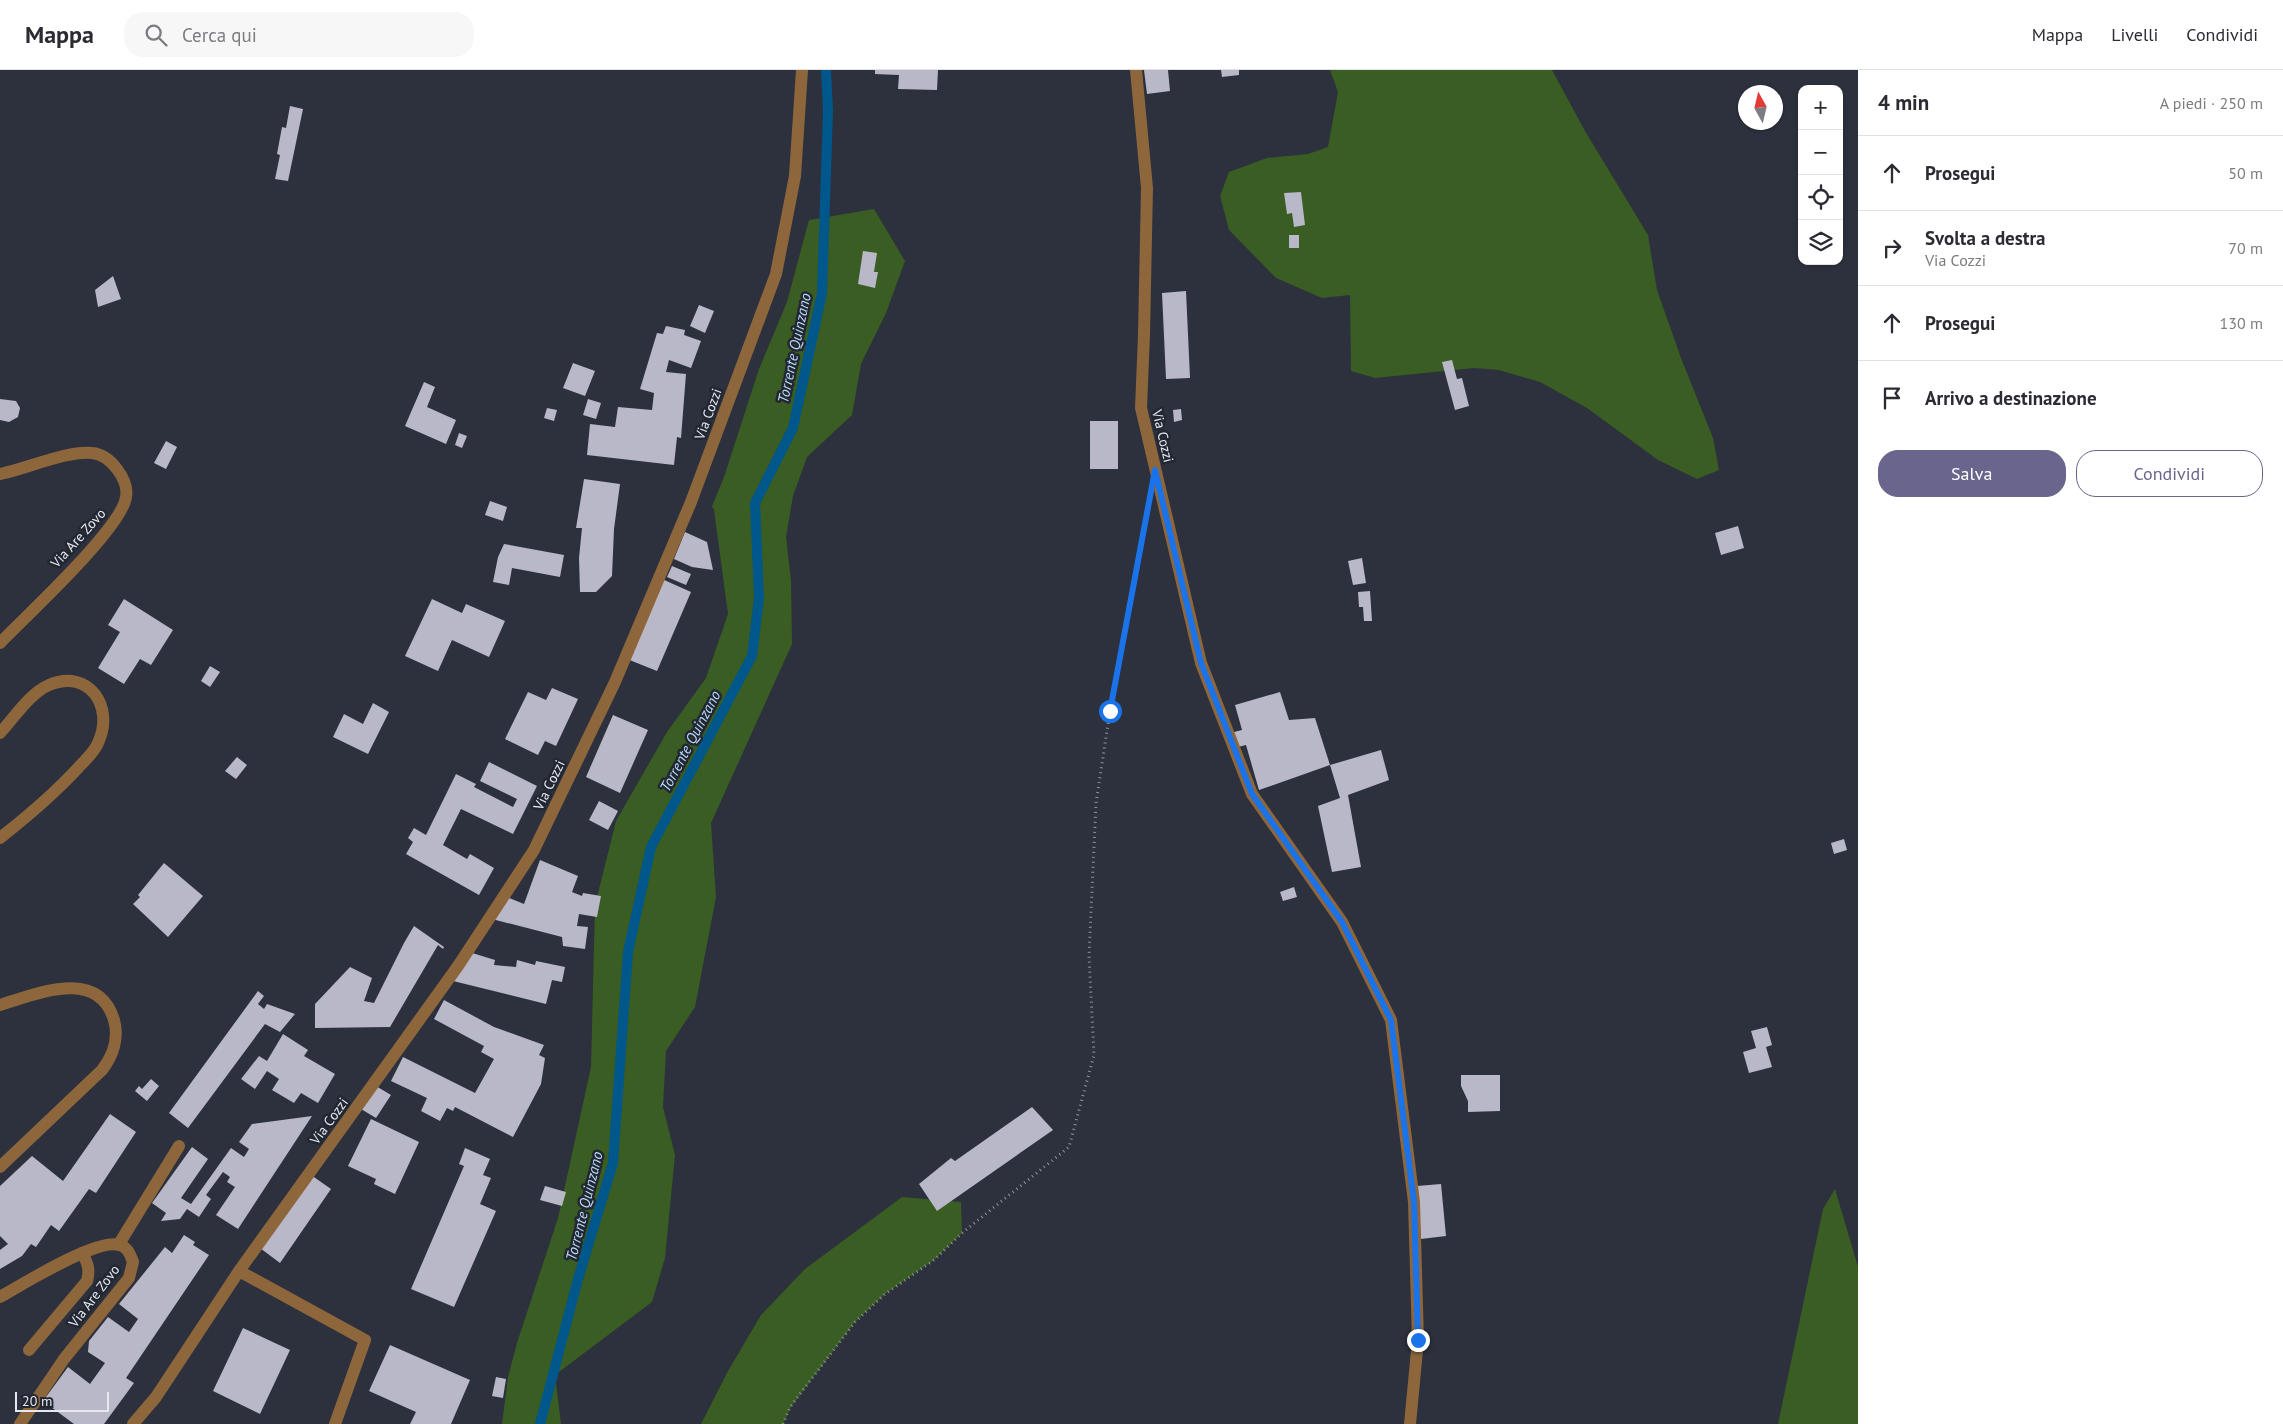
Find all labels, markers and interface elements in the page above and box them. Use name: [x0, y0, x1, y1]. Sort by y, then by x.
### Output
search box: [124, 12, 474, 57]
text: Mappa: [25, 19, 94, 50]
icon: search: [142, 21, 170, 49]
text: Cerca qui: [182, 23, 257, 47]
text: Mappa: [2032, 23, 2083, 46]
text: Livelli: [2111, 23, 2158, 46]
text: Condividi: [2186, 23, 2258, 46]
north arrow: [1738, 85, 1783, 130]
map controls: [1798, 85, 1843, 265]
button: +: [1798, 85, 1843, 130]
text: 4 min: [1878, 89, 1929, 116]
text: A piedi · 250 m: [2160, 93, 2263, 113]
button: −: [1798, 130, 1843, 175]
icon: ahead: [1878, 159, 1906, 187]
text: Prosegui: [1925, 161, 1995, 185]
text: 50 m: [2228, 163, 2263, 183]
button: locate: [1798, 175, 1843, 220]
button: layers: [1798, 220, 1843, 265]
text: Svolta a destra: [1925, 226, 2046, 250]
icon: right: [1878, 234, 1906, 262]
text: 70 m: [2228, 238, 2263, 258]
text: Via Cozzi: [1925, 250, 1986, 270]
water label: Torrente Quinzano: [773, 291, 815, 405]
icon: ahead: [1878, 309, 1906, 337]
text: Prosegui: [1925, 311, 1995, 335]
text: 130 m: [2220, 313, 2263, 333]
icon: arrive: [1878, 384, 1906, 412]
street label: Via Cozzi: [690, 386, 726, 443]
text: Arrivo a destinazione: [1925, 386, 2097, 410]
street label: Via Cozzi: [1148, 407, 1178, 464]
button: Salva: [1878, 450, 2066, 497]
button: Condividi: [2076, 450, 2263, 497]
street label: Via Are Zovo: [46, 505, 109, 572]
water label: Torrente Quinzano: [655, 687, 725, 795]
route start: [1099, 700, 1122, 723]
street label: Via Cozzi: [529, 757, 569, 814]
street label: Via Cozzi: [305, 1094, 352, 1149]
water label: Torrente Quinzano: [561, 1149, 607, 1263]
street label: Via Are Zovo: [64, 1261, 123, 1332]
route end: [1407, 1329, 1430, 1352]
scale bar: [15, 1389, 109, 1412]
text: 20 m: [22, 1392, 52, 1410]

